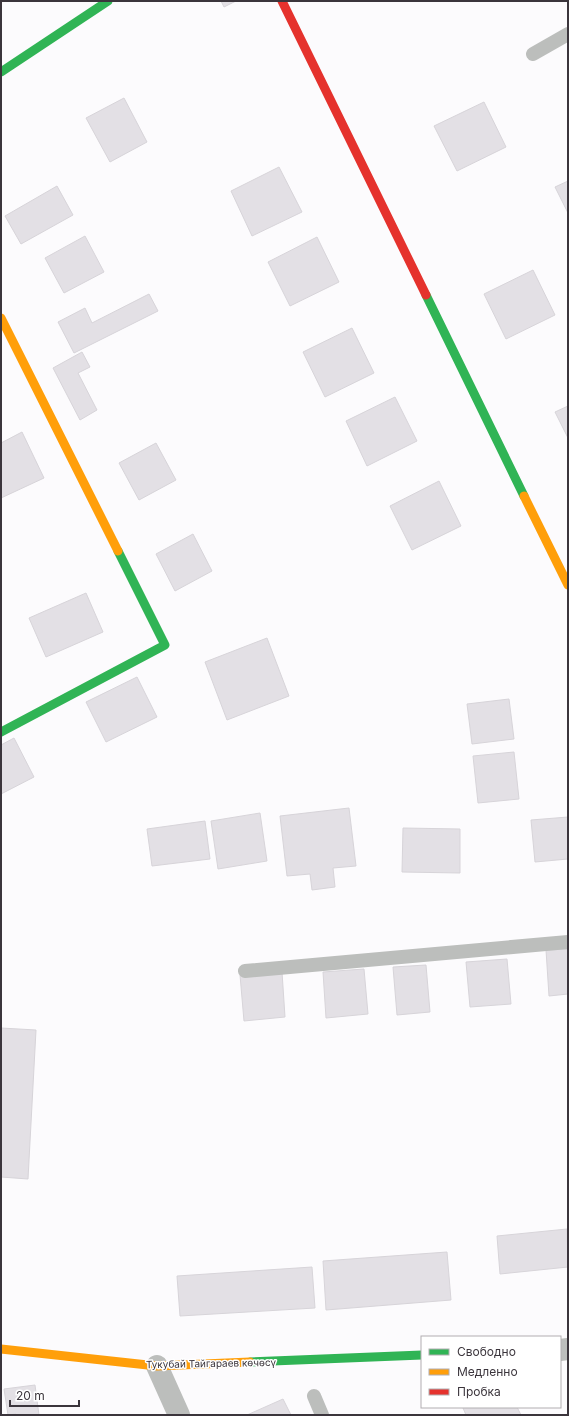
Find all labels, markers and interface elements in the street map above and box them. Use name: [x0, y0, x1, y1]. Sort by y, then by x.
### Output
legend: [421, 1336, 561, 1408]
text: Свободно: [457, 1344, 516, 1359]
street label: Тукубай Тайгараев көчөсү: [146, 1356, 277, 1370]
text: Медленно: [457, 1364, 518, 1379]
scale bar: [10, 1382, 79, 1408]
text: Пробка: [457, 1384, 501, 1399]
text: 20 m: [16, 1388, 45, 1403]

